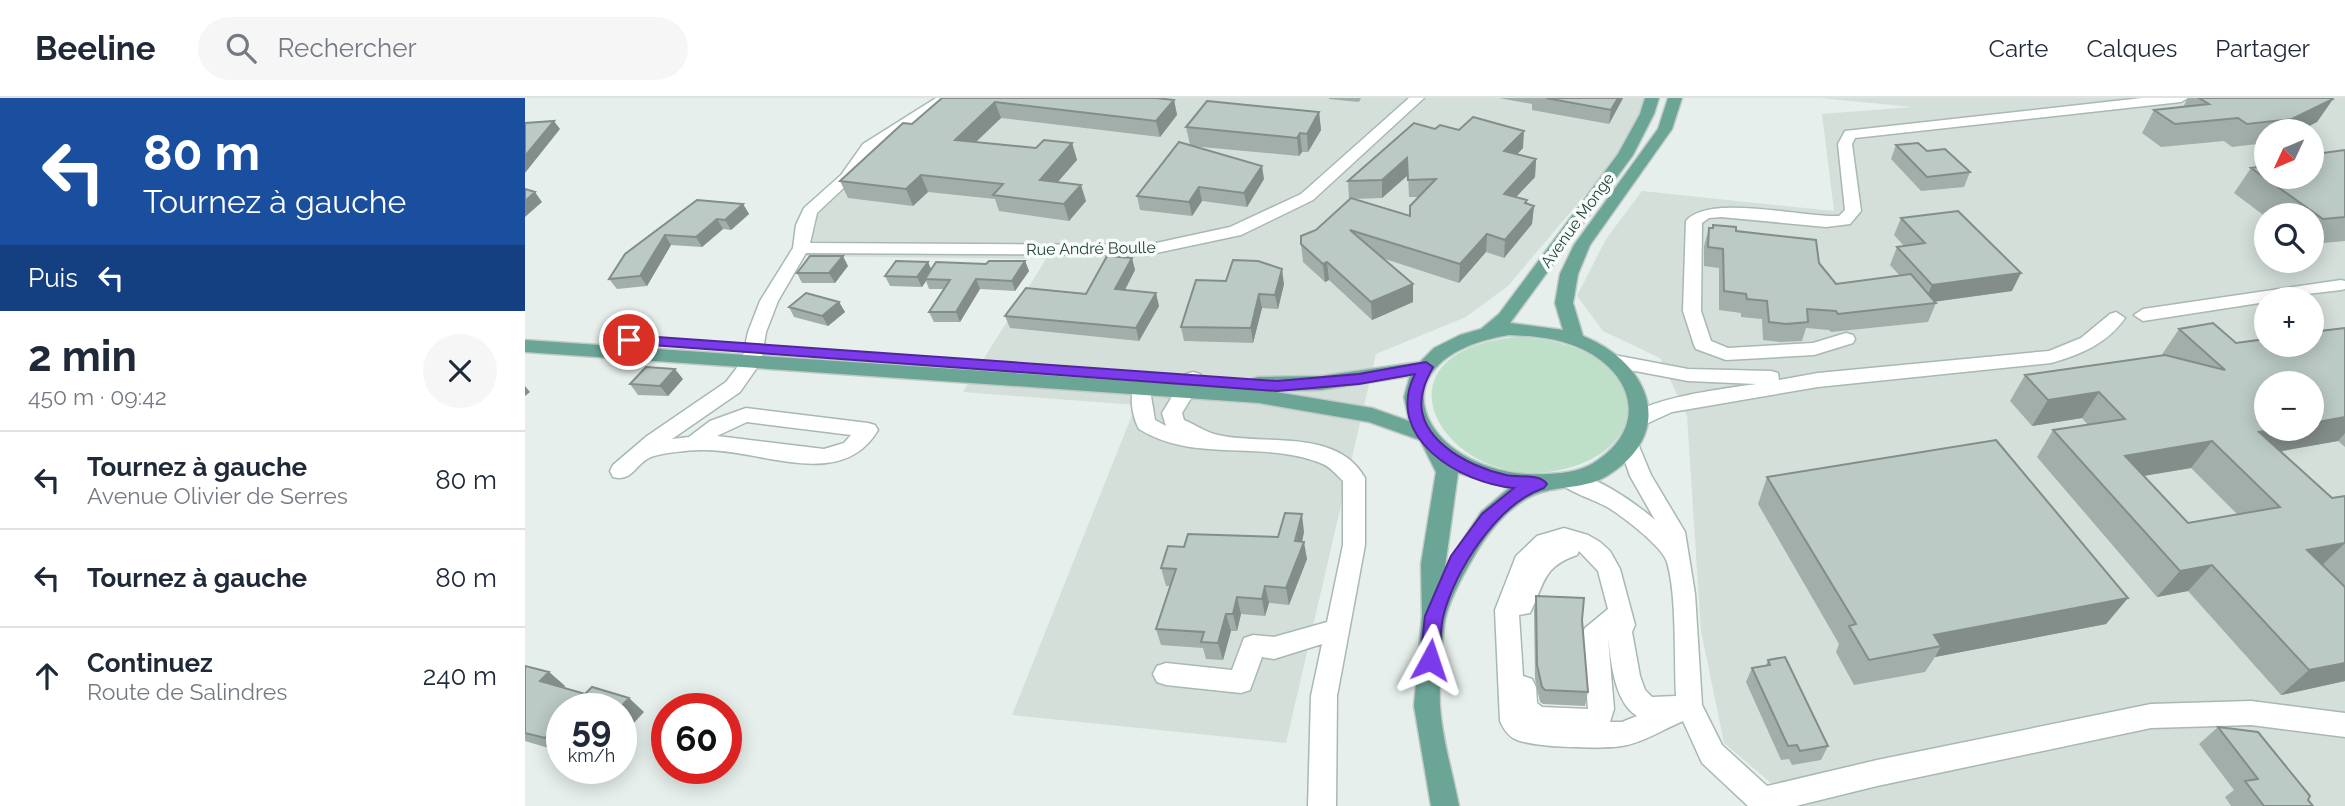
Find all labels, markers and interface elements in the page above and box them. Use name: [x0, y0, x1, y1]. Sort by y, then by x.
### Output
search box: [198, 17, 688, 80]
text: Beeline: [35, 29, 156, 68]
icon: search: [222, 29, 260, 67]
text: Rechercher: [278, 33, 417, 63]
text: Carte: [1989, 34, 2048, 63]
text: Calques: [2086, 34, 2177, 63]
text: Partager: [2215, 34, 2310, 63]
north arrow: [2254, 119, 2324, 189]
map controls: [2254, 119, 2324, 441]
text: 80 m: [143, 124, 260, 181]
icon: left: [28, 126, 119, 217]
street label: Avenue Monge: [1537, 169, 1618, 271]
text: Tournez à gauche: [143, 183, 406, 220]
button: search: [2254, 203, 2324, 273]
street label: Rue André Boulle: [1026, 238, 1156, 259]
icon: left: [92, 259, 130, 297]
text: Puis: [28, 263, 78, 293]
button: +: [2254, 287, 2324, 357]
pin: [599, 310, 659, 370]
icon: arrive: [610, 321, 648, 359]
text: 2 min: [28, 332, 137, 381]
button: close: [423, 334, 497, 408]
button: −: [2254, 371, 2324, 441]
text: 450 m · 09:42: [28, 383, 167, 410]
text: Tournez à gauche: [87, 452, 307, 482]
icon: left: [28, 461, 66, 499]
text: 80 m: [435, 465, 497, 495]
text: Avenue Olivier de Serres: [87, 482, 348, 509]
icon: left: [28, 559, 66, 597]
text: Tournez à gauche: [87, 563, 307, 593]
text: 80 m: [435, 563, 497, 593]
position arrow: [1393, 623, 1467, 697]
text: Continuez: [87, 648, 213, 678]
icon: ahead: [28, 657, 66, 695]
text: 240 m: [423, 661, 497, 691]
text: Route de Salindres: [87, 678, 287, 705]
speed limit sign: 60: [651, 693, 742, 784]
text: 59: [571, 709, 612, 750]
text: km/h: [568, 745, 615, 766]

